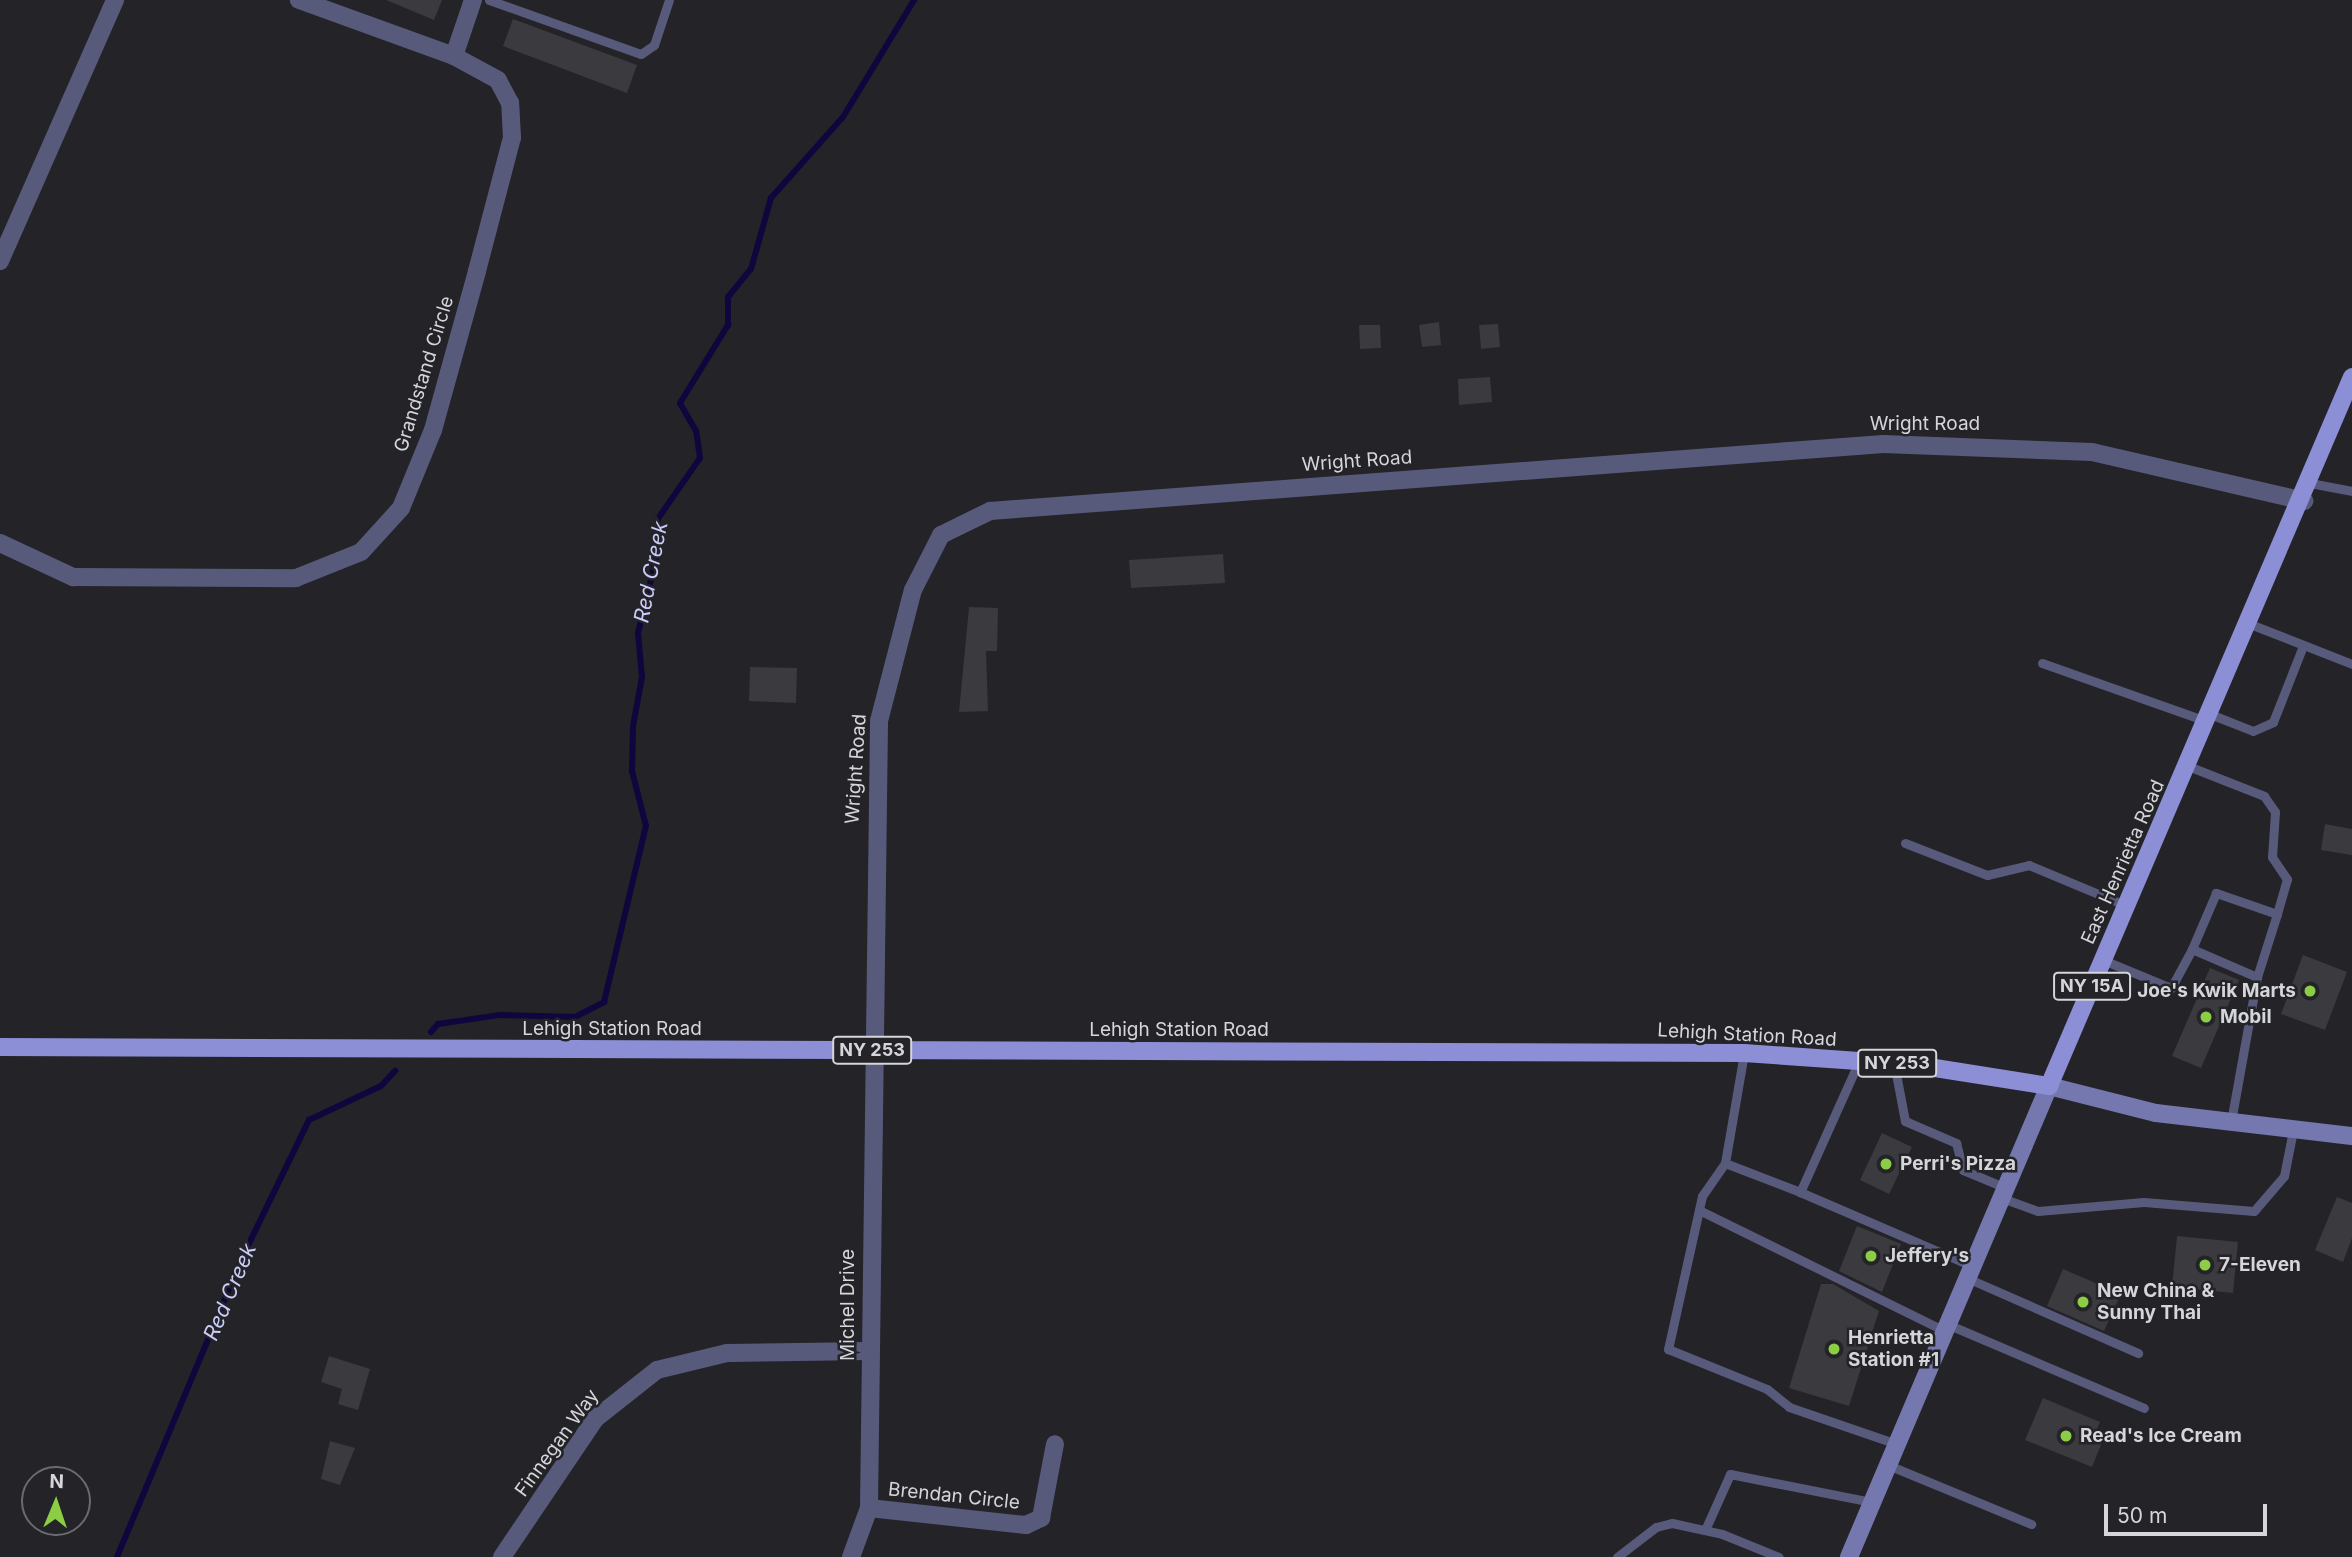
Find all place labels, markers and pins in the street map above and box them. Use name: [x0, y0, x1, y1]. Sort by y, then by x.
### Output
place label: Joe's Kwik Marts: [2137, 980, 2296, 1002]
marker: Joe's Kwik Marts: [2302, 983, 2318, 999]
place label: Mobil: [2220, 1006, 2272, 1028]
marker: Mobil: [2198, 1009, 2214, 1025]
place label: Perri's Pizza: [1900, 1153, 2016, 1175]
marker: Perri's Pizza: [1878, 1156, 1894, 1172]
place label: Jeffery's: [1885, 1245, 1969, 1267]
marker: Jeffery's: [1863, 1248, 1879, 1264]
place label: 7-Eleven: [2219, 1254, 2301, 1276]
marker: 7-Eleven: [2197, 1257, 2213, 1273]
place label: New China & Sunny Thai: [2097, 1280, 2214, 1324]
marker: New China & Sunny Thai: [2075, 1294, 2091, 1310]
place label: Henrietta Station #1: [1848, 1327, 1939, 1371]
marker: Henrietta Station #1: [1826, 1341, 1842, 1357]
place label: Read's Ice Cream: [2080, 1425, 2242, 1447]
marker: Read's Ice Cream: [2058, 1428, 2074, 1444]

